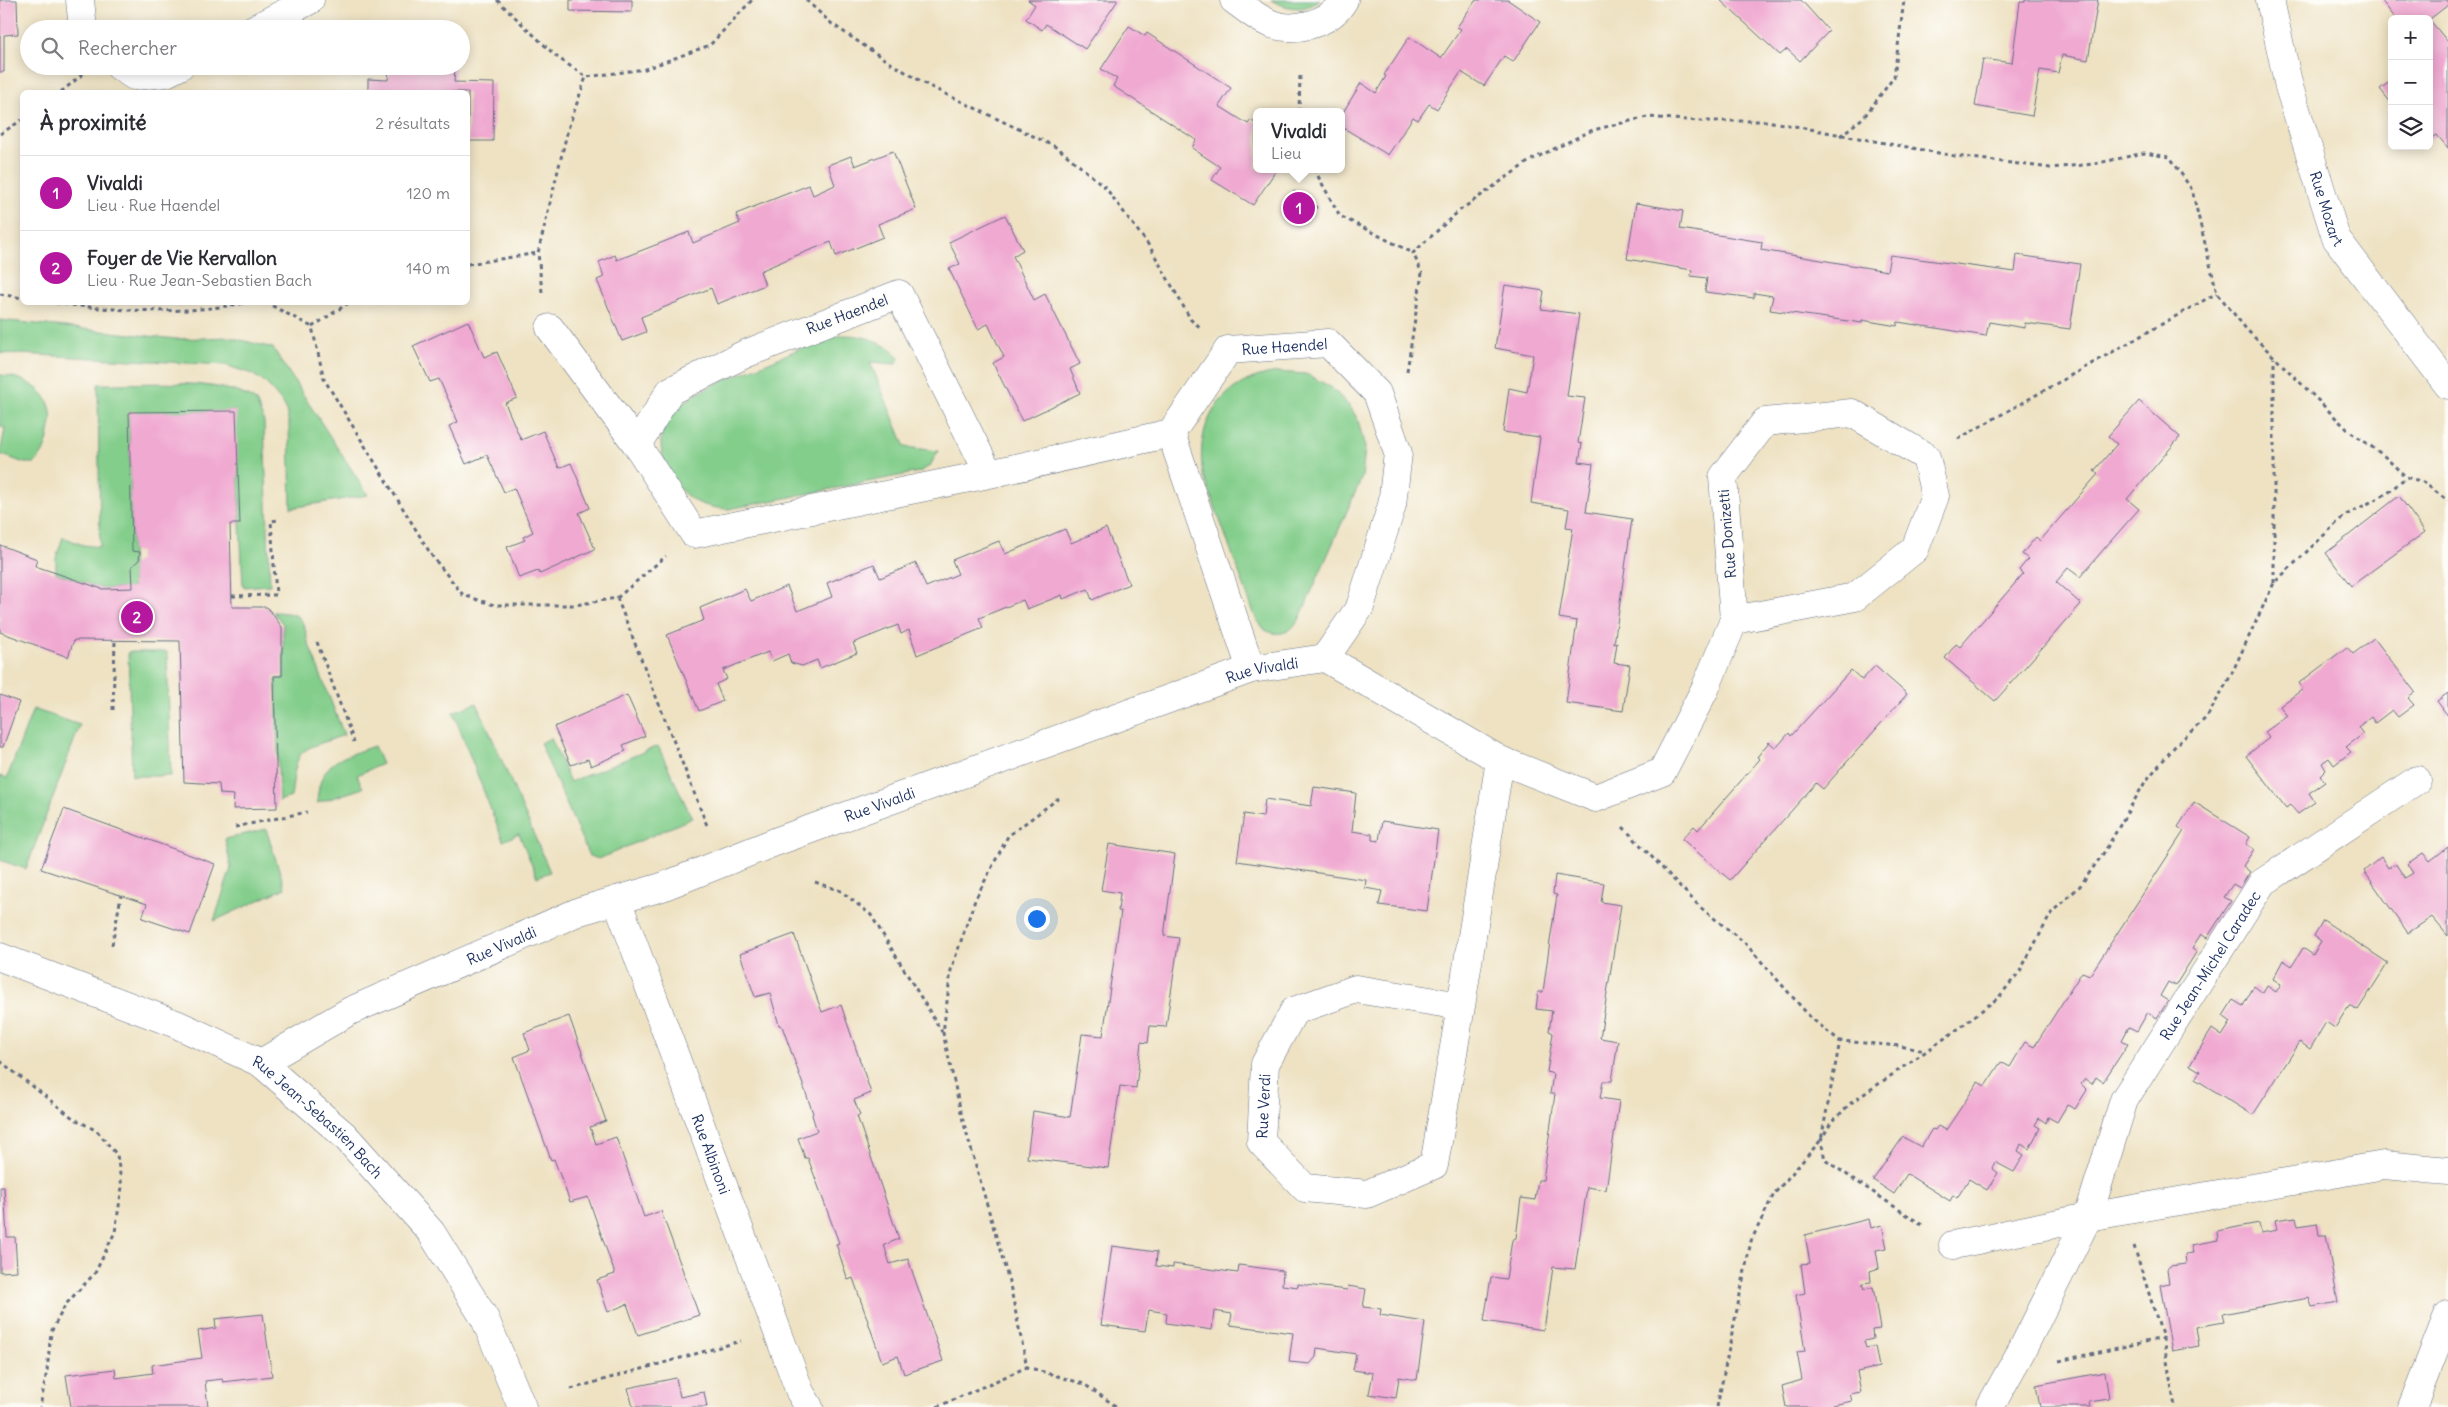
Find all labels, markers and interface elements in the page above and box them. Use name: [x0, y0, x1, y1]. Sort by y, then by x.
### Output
map controls: [2388, 15, 2433, 150]
button: +: [2388, 15, 2433, 60]
search box: [20, 20, 470, 75]
icon: search: [38, 34, 66, 62]
text: Rechercher: [78, 36, 177, 60]
button: −: [2388, 60, 2433, 105]
button: layers: [2388, 105, 2433, 150]
popup: [1253, 108, 1345, 173]
text: À proximité: [40, 109, 147, 136]
text: 2 résultats: [375, 113, 450, 133]
text: Vivaldi: [1271, 119, 1327, 143]
text: Lieu: [1271, 143, 1301, 163]
street label: Rue Mozart: [2306, 169, 2348, 250]
text: Vivaldi: [87, 171, 143, 195]
text: 1: [53, 183, 59, 203]
text: 120 m: [407, 183, 450, 203]
pin: 1: [1283, 189, 1315, 227]
text: Lieu · Rue Haendel: [87, 195, 220, 215]
text: Foyer de Vie Kervallon: [87, 246, 277, 270]
text: 2: [52, 258, 60, 278]
text: 140 m: [406, 258, 450, 278]
text: Lieu · Rue Jean-Sebastien Bach: [87, 270, 312, 290]
street label: Rue Haendel: [803, 290, 891, 338]
street label: Rue Haendel: [1241, 334, 1328, 359]
street label: Rue Donizetti: [1714, 489, 1740, 579]
pin: 2: [121, 598, 153, 636]
street label: Rue Vivaldi: [1223, 653, 1299, 687]
street label: Rue Vivaldi: [841, 783, 917, 826]
street label: Rue Jean-Michel Caradec: [2155, 887, 2264, 1043]
your location: [1024, 906, 1050, 932]
street label: Rue Vivaldi: [464, 922, 539, 969]
street label: Rue Jean-Sebastien Bach: [250, 1051, 388, 1182]
street label: Rue Verdi: [1252, 1073, 1274, 1139]
street label: Rue Albinoni: [688, 1111, 735, 1197]

